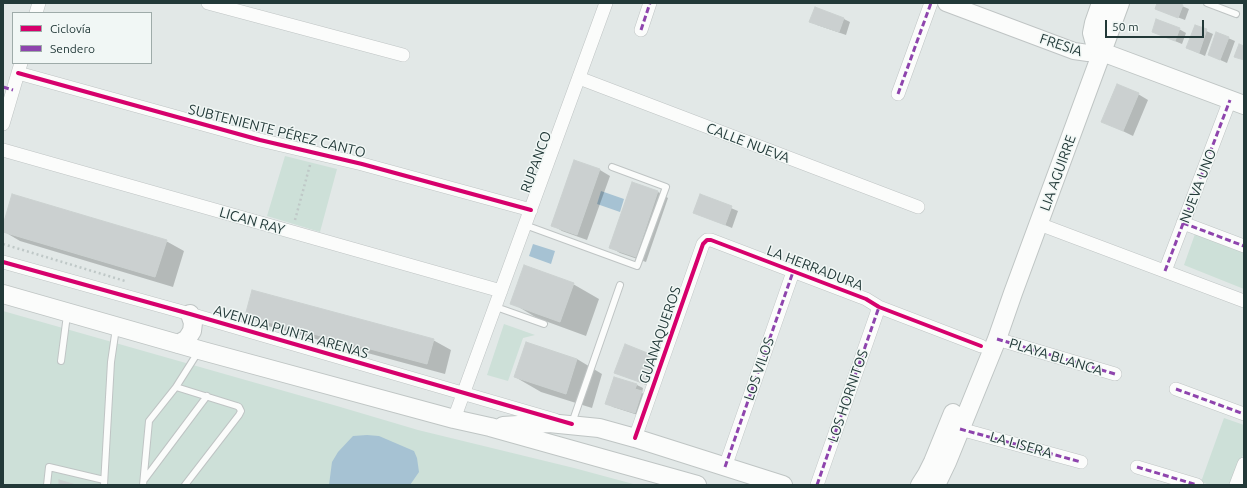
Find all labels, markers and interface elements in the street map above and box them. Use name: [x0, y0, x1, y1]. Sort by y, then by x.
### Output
legend: [12, 12, 152, 64]
scale bar: [1107, 12, 1206, 38]
text: 50 m: [1112, 20, 1139, 33]
text: Ciclovía: [50, 22, 91, 35]
street label: FRESIA: [1037, 30, 1085, 60]
text: Sendero: [50, 42, 95, 55]
street label: SUBTENIENTE PÉREZ CANTO: [187, 101, 367, 161]
street label: CALLE NUEVA: [704, 119, 792, 167]
street label: RUPANCO: [517, 129, 555, 195]
street label: LIA AGUIRRE: [1036, 133, 1080, 213]
street label: NUEVA UNO: [1176, 146, 1220, 226]
street label: LICAN RAY: [217, 204, 287, 238]
street label: LA HERRADURA: [764, 242, 866, 294]
street label: GUANAQUEROS: [635, 284, 685, 386]
street label: AVENIDA PUNTA ARENAS: [212, 302, 370, 362]
street label: LOS VILOS: [740, 335, 778, 403]
street label: PLAYA BLANCA: [1007, 335, 1105, 379]
street label: LOS HORNITOS: [824, 348, 872, 444]
street label: LA LISERA: [988, 428, 1054, 462]

